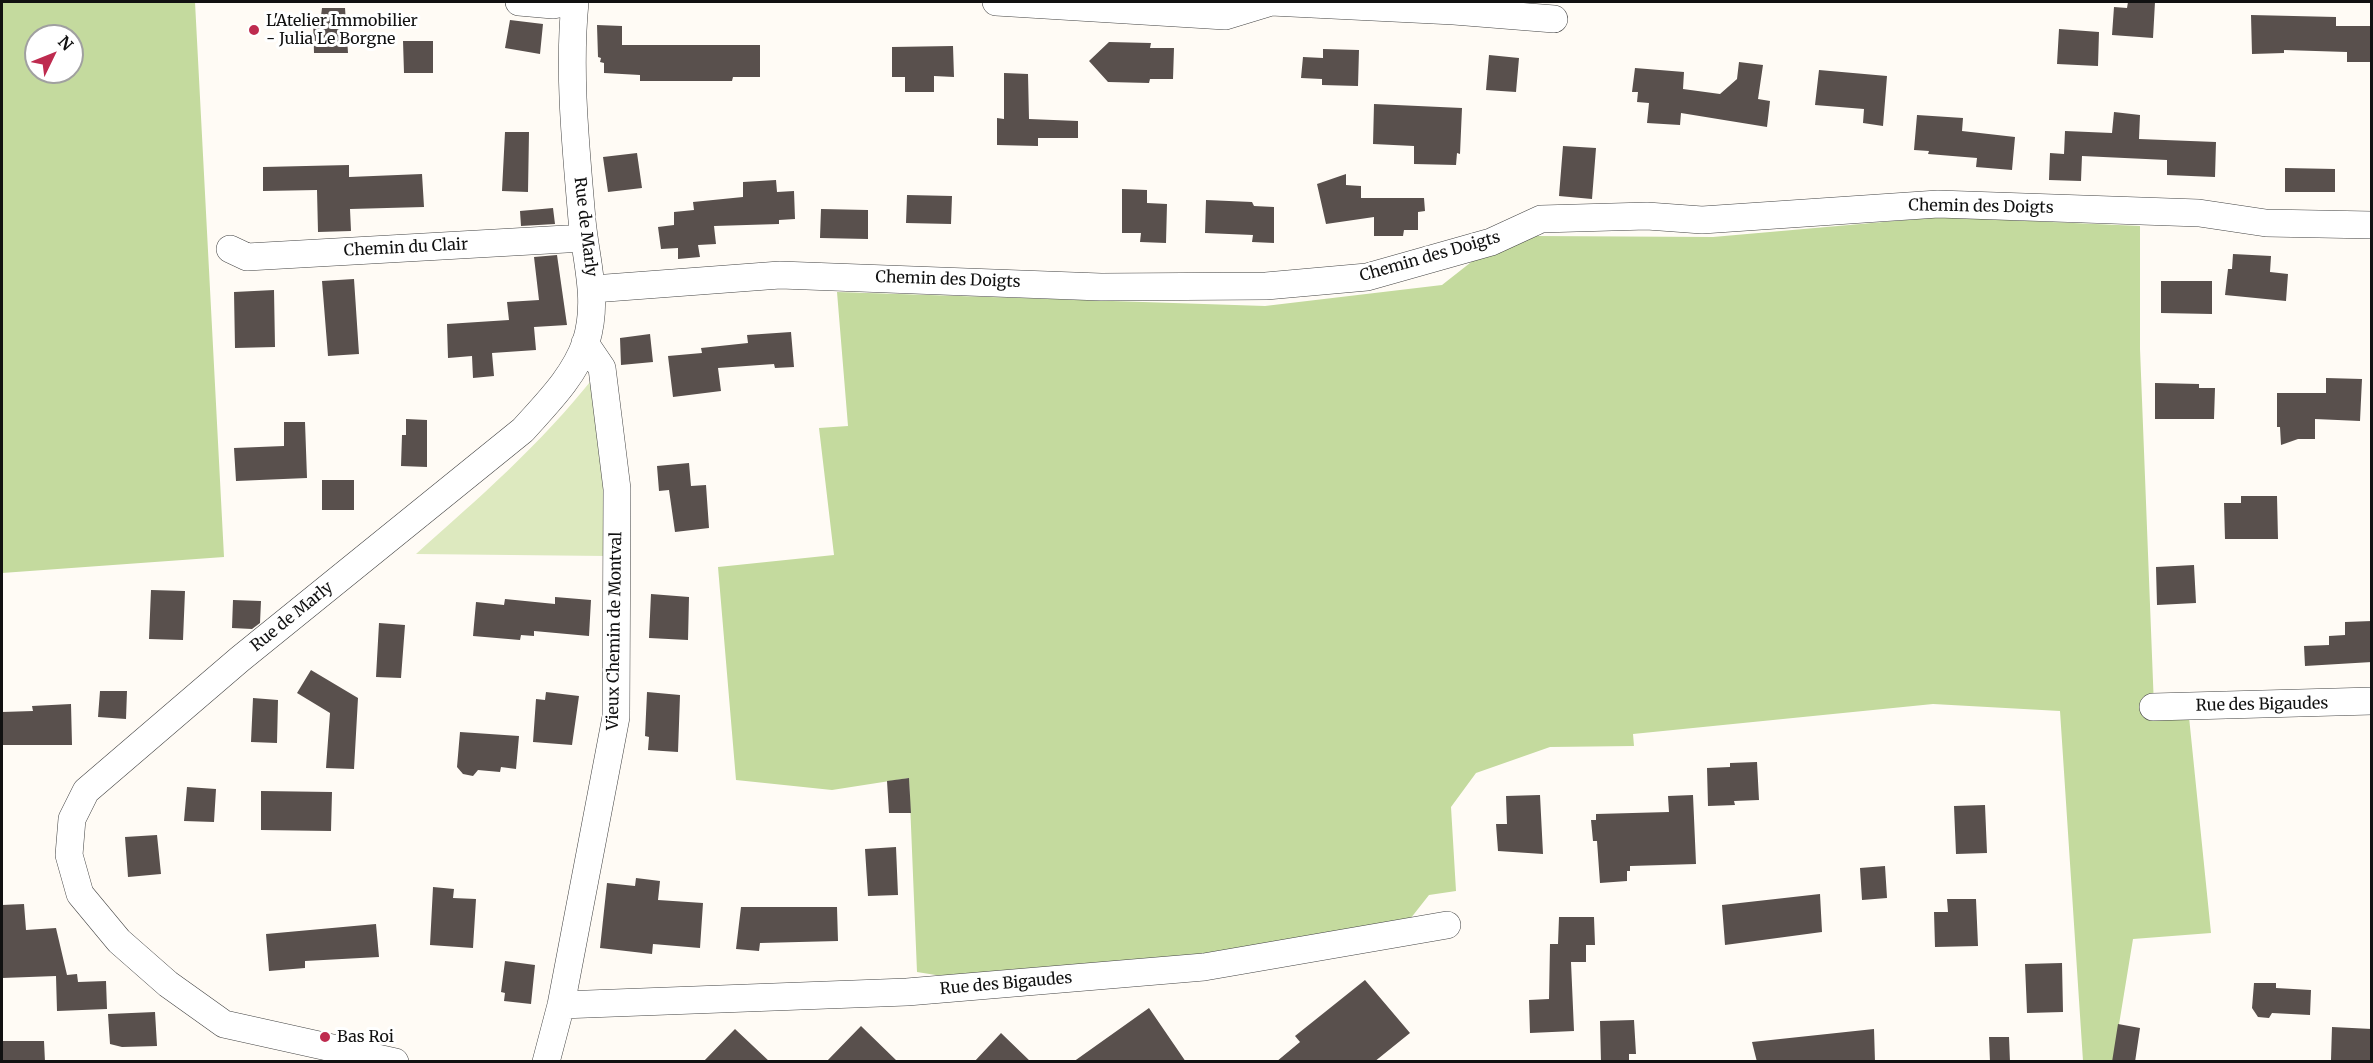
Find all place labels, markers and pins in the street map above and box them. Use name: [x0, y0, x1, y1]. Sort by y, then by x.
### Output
place label: L'Atelier Immobilier - Julia Le Borgne: [266, 11, 418, 49]
marker: L'Atelier Immobilier - Julia Le Borgne: [247, 23, 261, 37]
place label: Bas Roi: [337, 1027, 394, 1047]
marker: Bas Roi: [318, 1030, 332, 1044]

